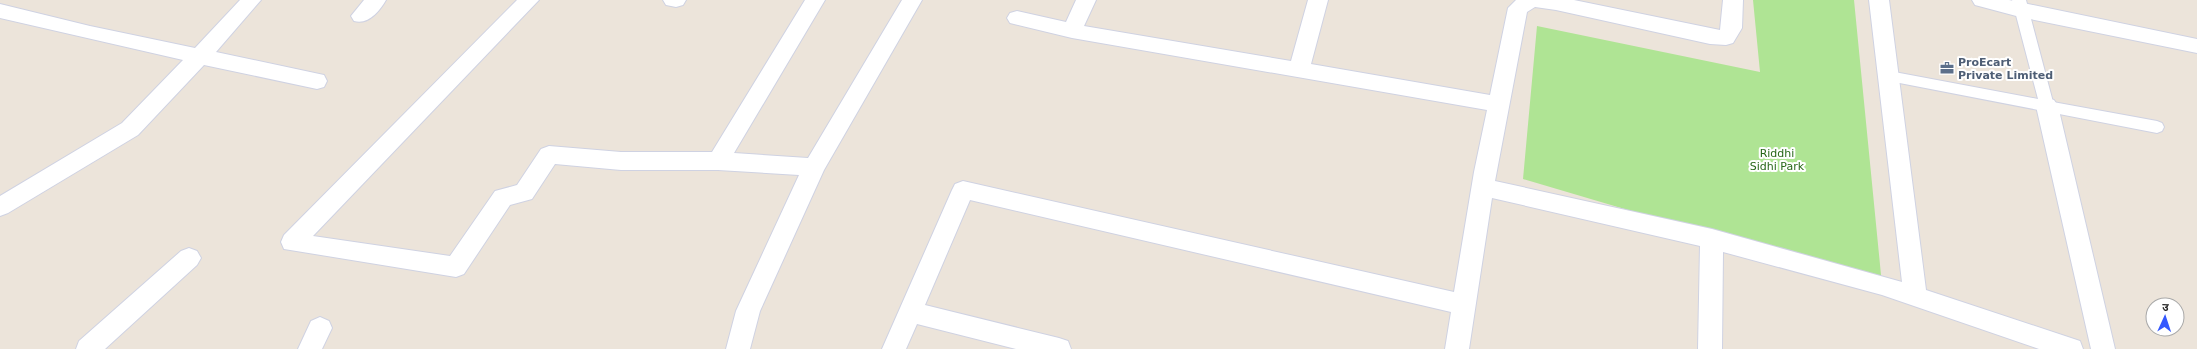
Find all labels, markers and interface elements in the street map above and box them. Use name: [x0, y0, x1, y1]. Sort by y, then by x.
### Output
place label: ProEcart Private Limited: [1958, 56, 2053, 82]
office icon: ProEcart Private Limited: [1939, 60, 1955, 76]
park label: Riddhi Sidhi Park: [1750, 147, 1805, 173]
north arrow: [2145, 297, 2185, 337]
text: उ: [2162, 301, 2170, 314]

